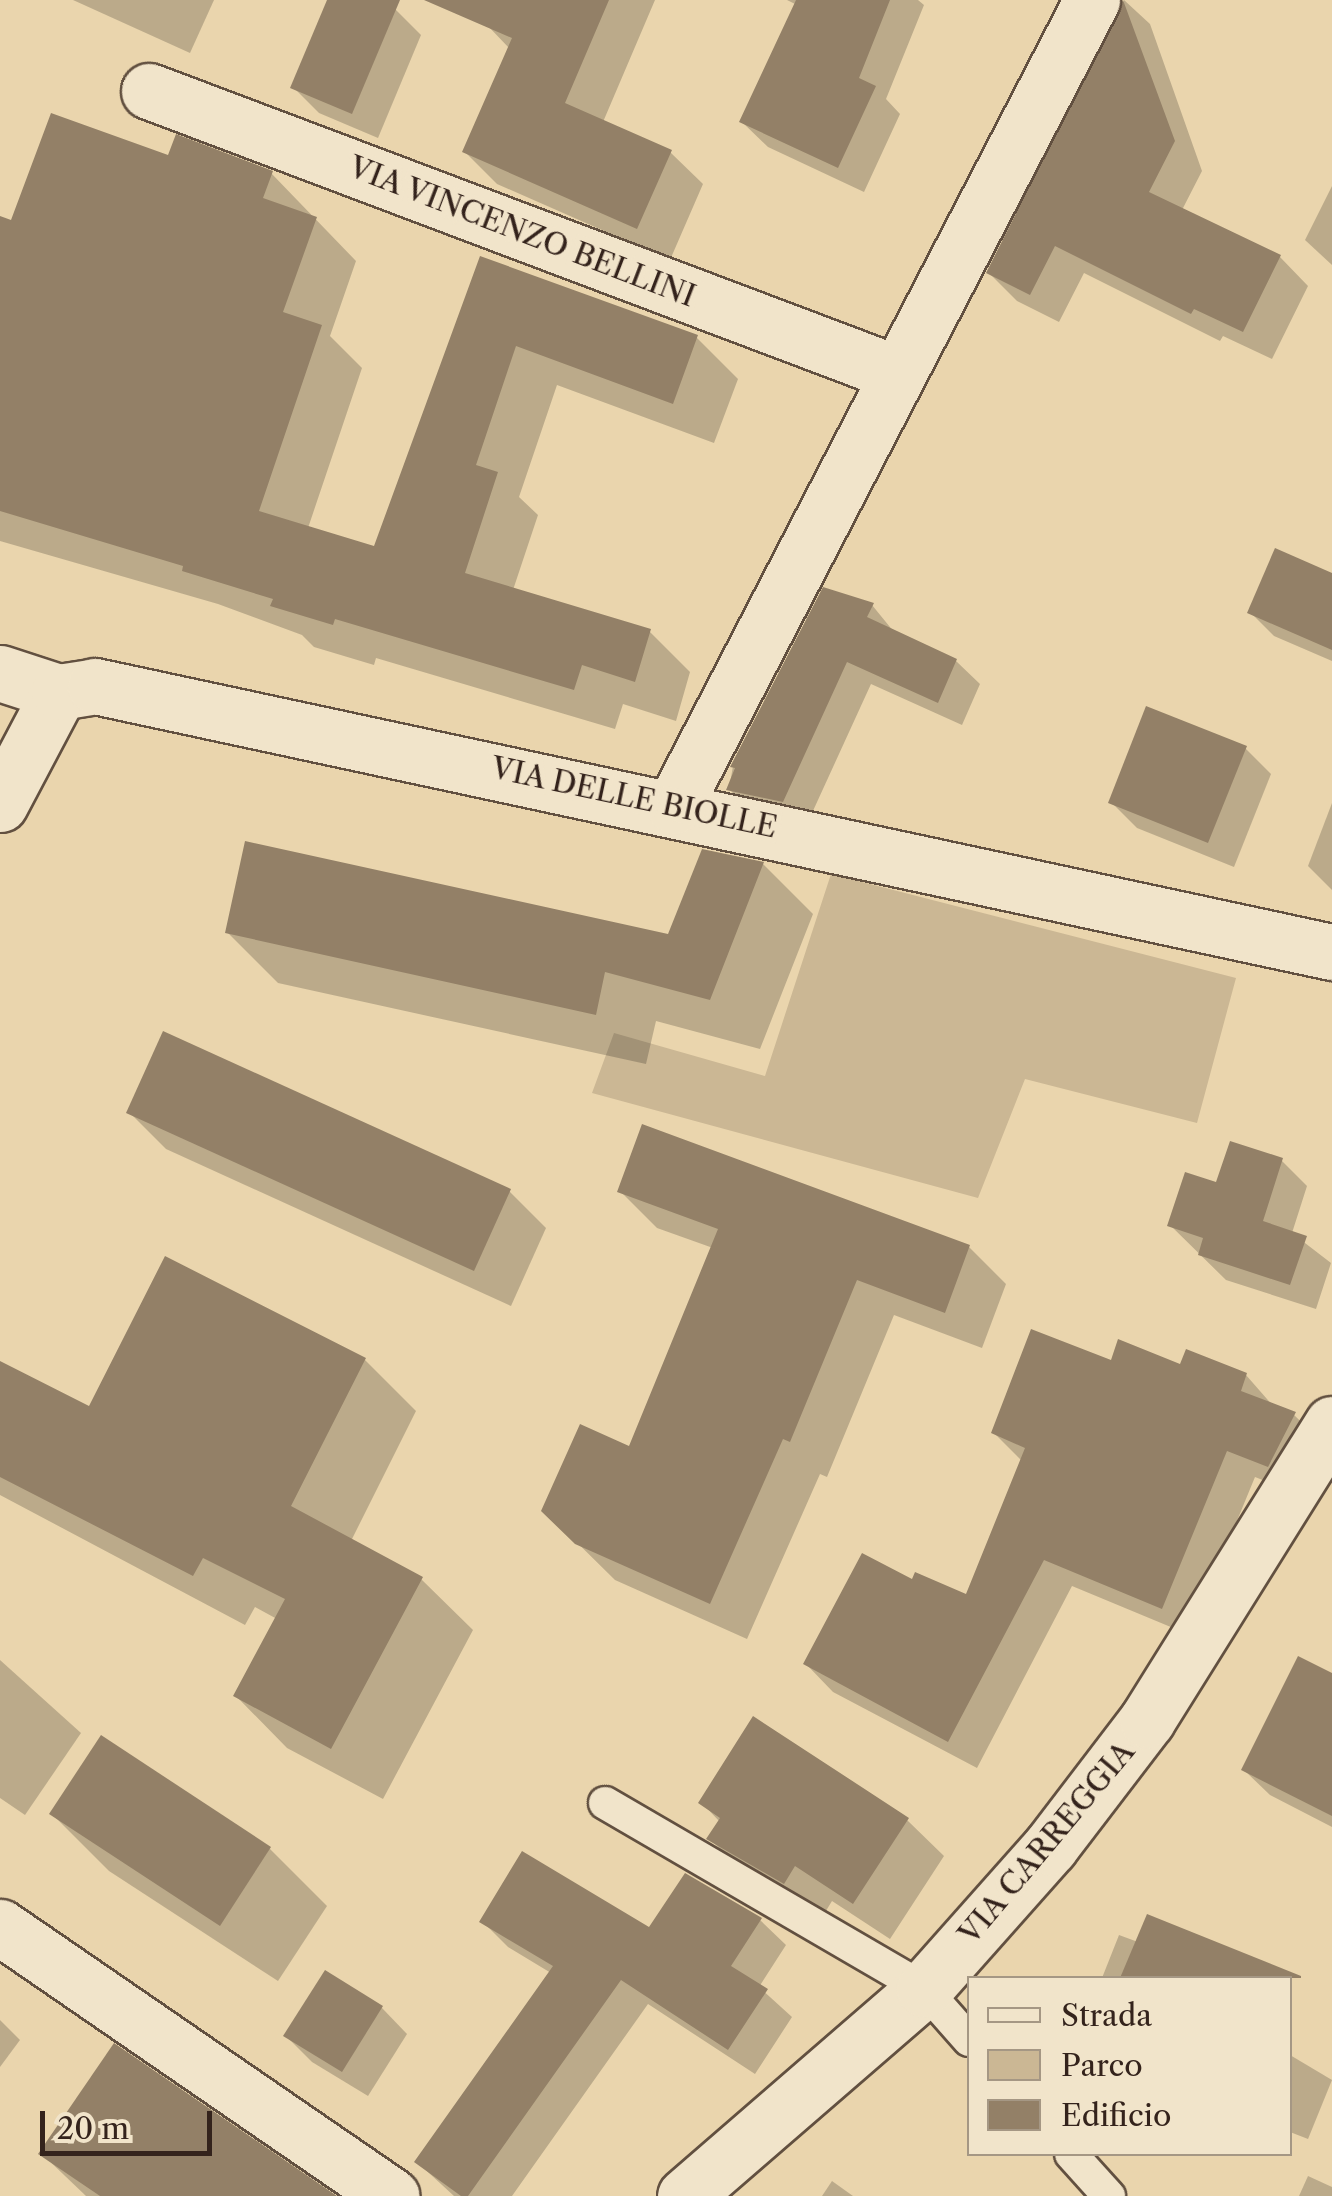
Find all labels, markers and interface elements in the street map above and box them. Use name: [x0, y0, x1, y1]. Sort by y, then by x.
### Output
street label: VIA VINCENZO BELLINI: [343, 149, 701, 315]
street label: VIA DELLE BIOLLE: [487, 750, 781, 846]
street label: VIA CARREGGIA: [951, 1734, 1143, 1952]
legend: [967, 1976, 1292, 2156]
text: Strada: [1061, 1997, 1152, 2034]
text: Parco: [1061, 2047, 1143, 2084]
scale bar: [45, 2091, 218, 2153]
text: Edificio: [1061, 2097, 1171, 2134]
text: 20 m: [57, 2110, 129, 2147]

